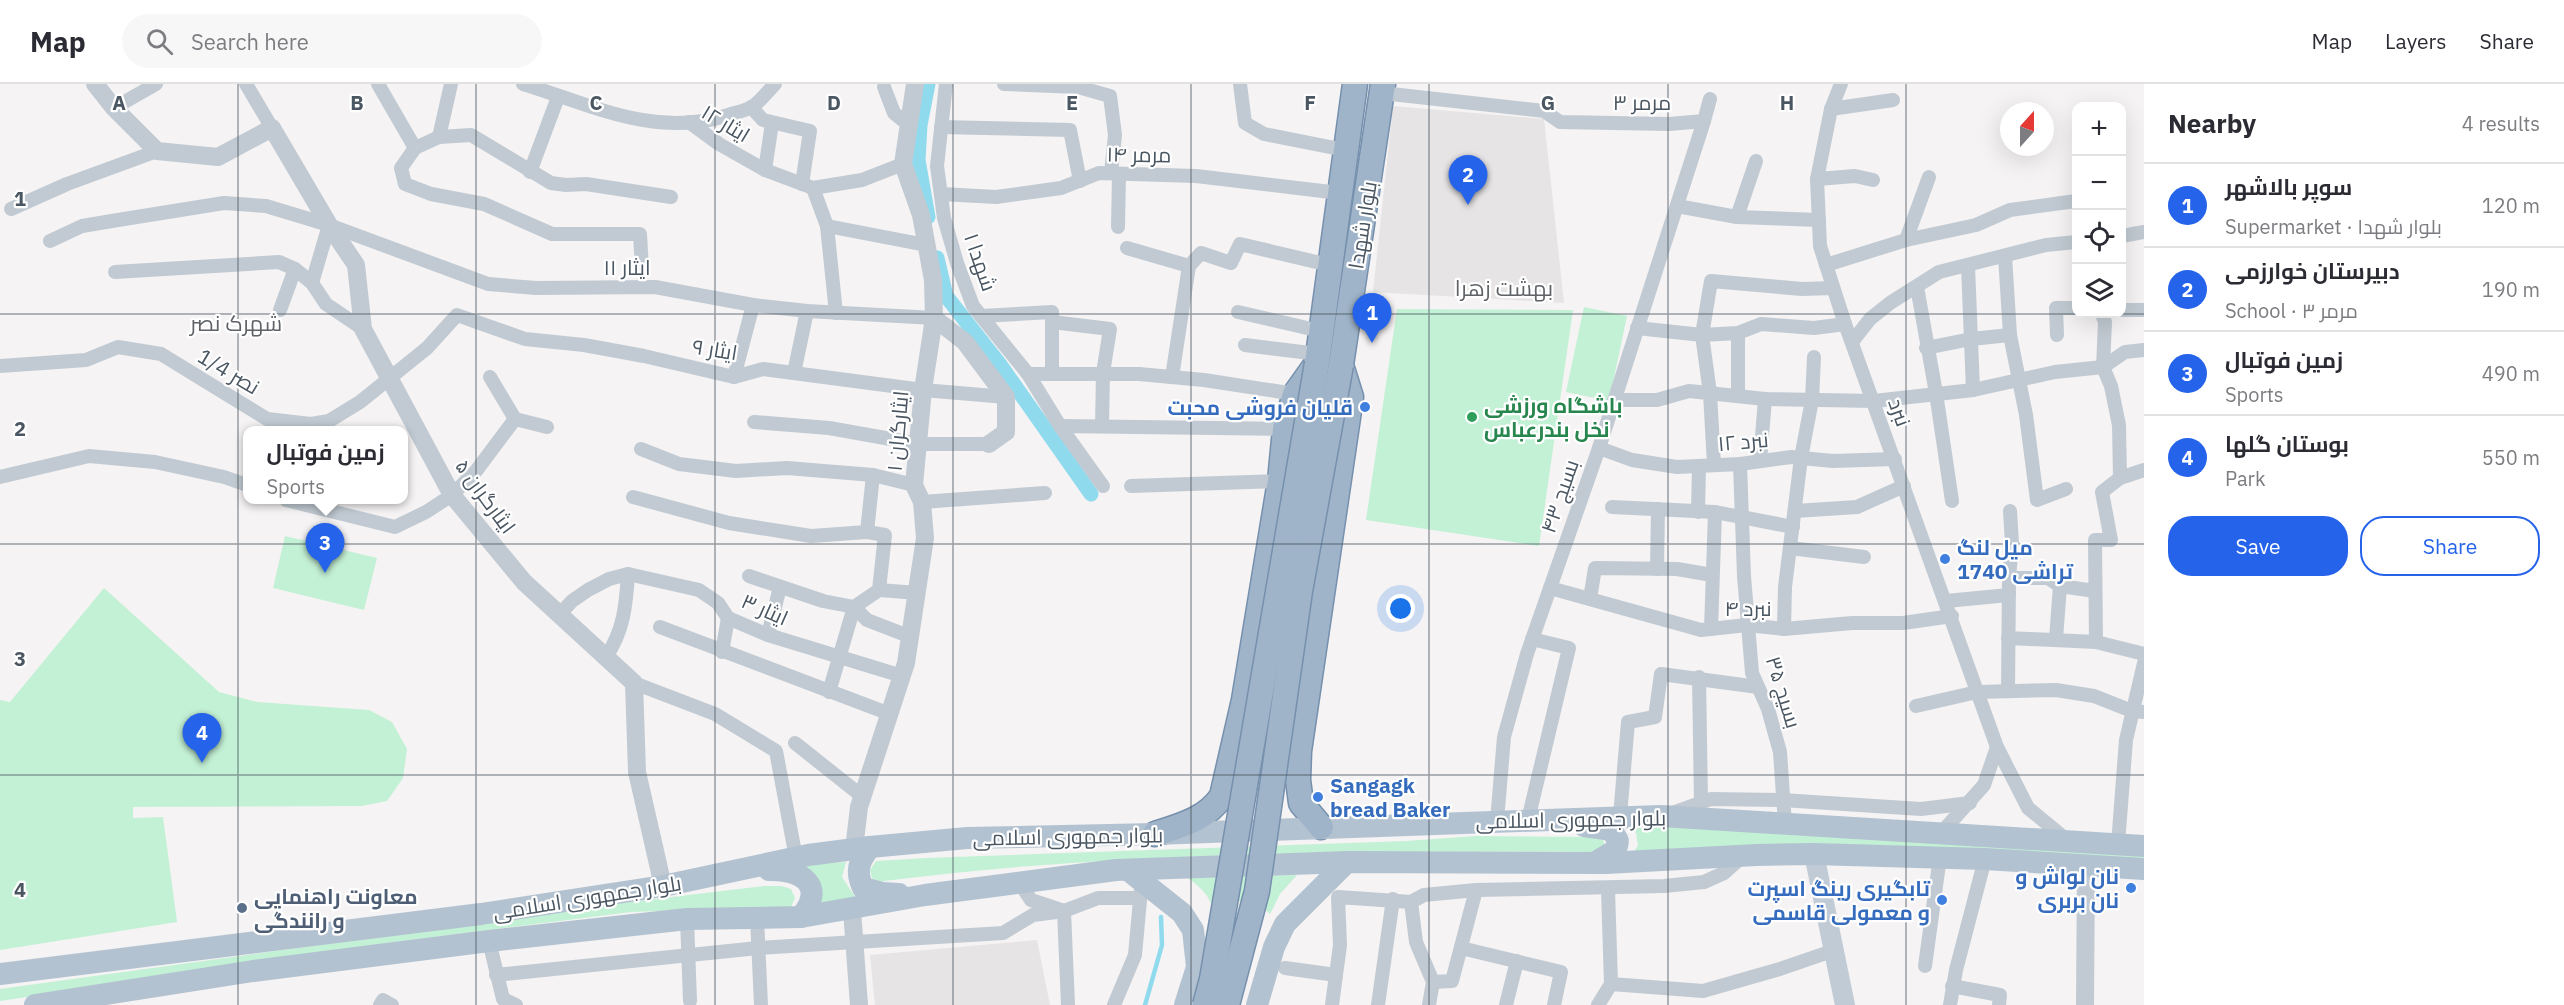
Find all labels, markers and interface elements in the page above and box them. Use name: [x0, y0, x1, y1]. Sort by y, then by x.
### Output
search box: [122, 14, 542, 68]
text: Map: [30, 23, 86, 60]
icon: search: [143, 25, 176, 58]
text: Search here: [191, 27, 309, 56]
text: Map: [2312, 27, 2352, 55]
text: Layers: [2385, 27, 2447, 55]
text: Share: [2480, 27, 2534, 55]
street label: مرمر ۳: [1613, 88, 1671, 116]
text: A: [112, 89, 126, 116]
text: B: [350, 89, 364, 116]
text: C: [589, 89, 603, 116]
text: D: [827, 89, 841, 116]
text: E: [1066, 89, 1078, 116]
text: F: [1304, 89, 1316, 116]
text: G: [1541, 89, 1555, 116]
text: H: [1780, 89, 1794, 116]
street label: ایثار ۱۲: [697, 98, 755, 148]
north arrow: [2000, 102, 2054, 156]
map controls: [2072, 102, 2126, 318]
button: +: [2072, 102, 2126, 156]
text: Nearby: [2168, 106, 2256, 140]
text: 4 results: [2462, 110, 2540, 137]
street label: مرمر ۱۴: [1106, 139, 1172, 169]
pin: 2: [1448, 156, 1488, 205]
button: −: [2072, 156, 2126, 210]
text: سوپر بالاشهر: [2225, 172, 2352, 201]
street label: بلوار شهدا: [1341, 179, 1383, 271]
text: 1: [14, 185, 26, 212]
text: 1: [2182, 192, 2194, 219]
text: 120 m: [2482, 192, 2540, 219]
button: locate: [2072, 210, 2126, 264]
text: Supermarket · بلوار شهدا: [2225, 213, 2442, 240]
street label: شهدا ۱: [958, 229, 1004, 295]
street label: ایثار ۱۱: [603, 253, 651, 281]
text: دبیرستان خوارزمی: [2225, 256, 2400, 285]
button: layers: [2072, 264, 2126, 318]
district label: بهشت زهرا: [1455, 273, 1553, 302]
text: 2: [2182, 276, 2194, 303]
text: 190 m: [2482, 276, 2540, 303]
pin: 1: [1352, 294, 1392, 343]
text: School · مرمر ۳: [2225, 297, 2358, 324]
district label: شهرک نصر: [188, 308, 282, 337]
street label: ایثار ۹: [691, 332, 739, 366]
street label: نصر 1/4: [193, 342, 265, 400]
text: زمین فوتبال: [2225, 345, 2343, 374]
text: 3: [2182, 360, 2194, 387]
text: 490 m: [2482, 360, 2540, 387]
text: Sports: [2225, 381, 2284, 408]
street label: ایثارگران ۱: [880, 390, 914, 472]
place label: باشگاه ورزشی نخل بندرعباس: [1484, 391, 1622, 443]
place label: قلیان فروشی محبت: [1167, 393, 1353, 421]
street label: نبرد: [1882, 394, 1918, 430]
marker: قلیان فروشی محبت: [1358, 400, 1372, 414]
marker: باشگاه ورزشی نخل بندرعباس: [1465, 410, 1479, 424]
text: 2: [14, 415, 26, 442]
street label: نبرد ۱۲: [1717, 425, 1769, 457]
popup: [243, 426, 408, 504]
text: بوستان گلها: [2225, 429, 2349, 458]
text: زمین فوتبال: [266, 437, 385, 466]
text: 4: [2182, 444, 2194, 471]
text: 550 m: [2482, 444, 2540, 471]
street label: ایثارگران ۵: [449, 453, 523, 539]
street label: بسیج ۴۳: [1533, 455, 1586, 537]
text: Park: [2225, 465, 2265, 492]
text: Sports: [266, 473, 325, 500]
button: Save: [2168, 516, 2348, 576]
button: Share: [2360, 516, 2540, 576]
pin: 3: [306, 524, 344, 573]
place label: میل لنگ تراشی 1740: [1957, 533, 2074, 585]
marker: میل لنگ تراشی 1740: [1938, 552, 1952, 566]
street label: ایثار ۳: [737, 586, 793, 632]
your location: [1386, 594, 1415, 623]
street label: نبرد ۴: [1724, 594, 1772, 622]
text: 3: [14, 645, 26, 672]
street label: بسیج ۳۵: [1759, 653, 1808, 732]
pin: 4: [182, 714, 222, 763]
place label: Sangagk bread Baker: [1330, 771, 1451, 823]
marker: Sangagk bread Baker: [1311, 790, 1325, 804]
street label: بلوار جمهوری اسلامی: [1475, 803, 1667, 835]
street label: بلوار جمهوری اسلامی: [972, 820, 1164, 852]
place label: نان لواش و نان بربری: [2015, 862, 2119, 914]
street label: بلوار جمهوری اسلامی: [491, 868, 683, 926]
place label: تابگیری رینگ اسپرت و معمولی قاسمی: [1747, 874, 1931, 926]
text: 4: [14, 876, 26, 903]
marker: نان لواش و نان بربری: [2124, 881, 2138, 895]
place label: معاونت راهنمایی و رانندگی: [254, 882, 418, 934]
marker: تابگیری رینگ اسپرت و معمولی قاسمی: [1935, 893, 1949, 907]
marker: معاونت راهنمایی و رانندگی: [235, 901, 249, 915]

